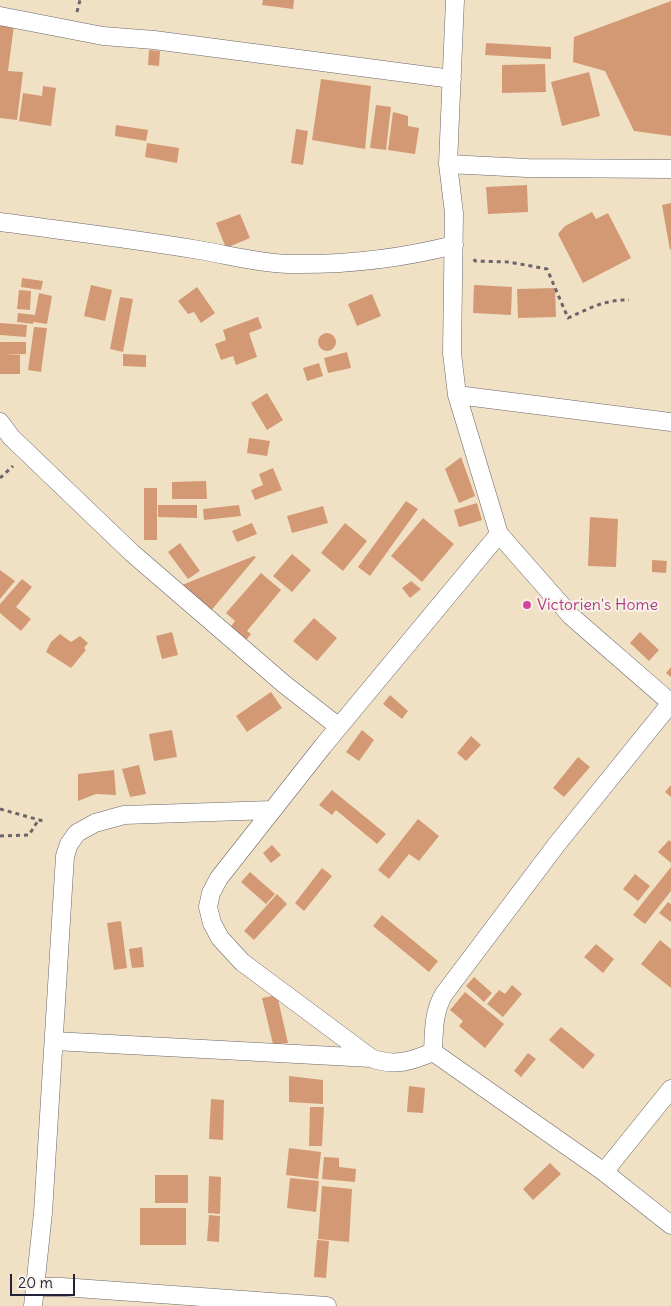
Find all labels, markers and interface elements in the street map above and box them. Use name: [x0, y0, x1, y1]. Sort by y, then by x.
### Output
place label: Victorien's Home: [537, 595, 658, 615]
marker: Victorien's Home: [521, 599, 533, 611]
scale bar: [12, 1264, 78, 1296]
text: 20 m: [18, 1273, 53, 1292]

